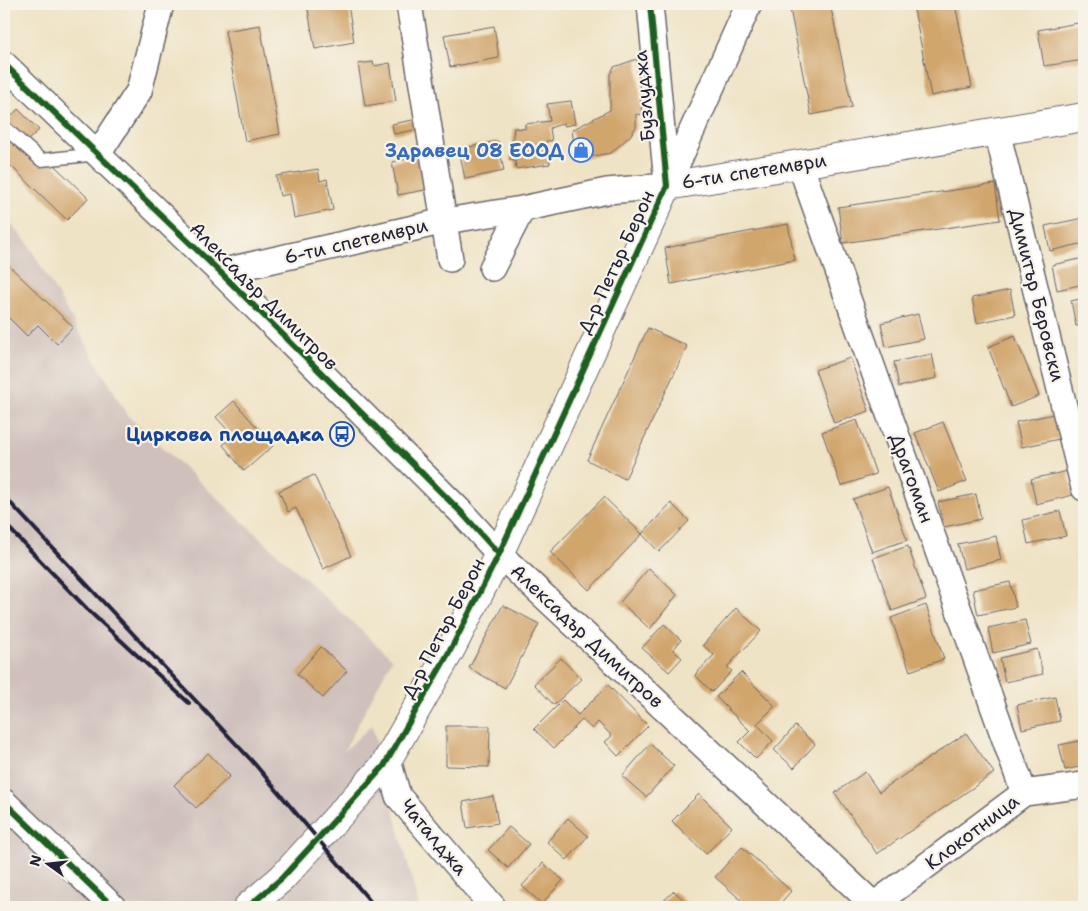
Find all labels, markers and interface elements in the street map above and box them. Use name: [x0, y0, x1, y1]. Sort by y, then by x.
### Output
street label: Бузлуджа: [628, 49, 660, 143]
shop icon: Здравец 08 ЕООД: [568, 137, 594, 163]
place label: Здравец 08 ЕООД: [385, 138, 565, 163]
street label: 6-ти спетември: [680, 147, 828, 195]
street label: Д-р Петър Берон: [572, 186, 660, 338]
street label: Димитър Беровски: [1003, 206, 1071, 384]
street label: 6-ти спетември: [282, 212, 430, 270]
street label: Алексадър Димитров: [184, 216, 344, 376]
bus stop icon: Циркова площадка: [329, 421, 355, 447]
place label: Циркова площадка: [126, 422, 324, 447]
street label: Драгоман: [884, 430, 940, 526]
street label: Д-р Петър Берон: [395, 553, 491, 703]
street label: Алексадър Димитров: [505, 559, 669, 713]
street label: Клокотница: [920, 788, 1024, 876]
street label: Чаталджа: [395, 794, 473, 881]
north arrow: [22, 838, 72, 888]
text: N: [25, 853, 46, 868]

